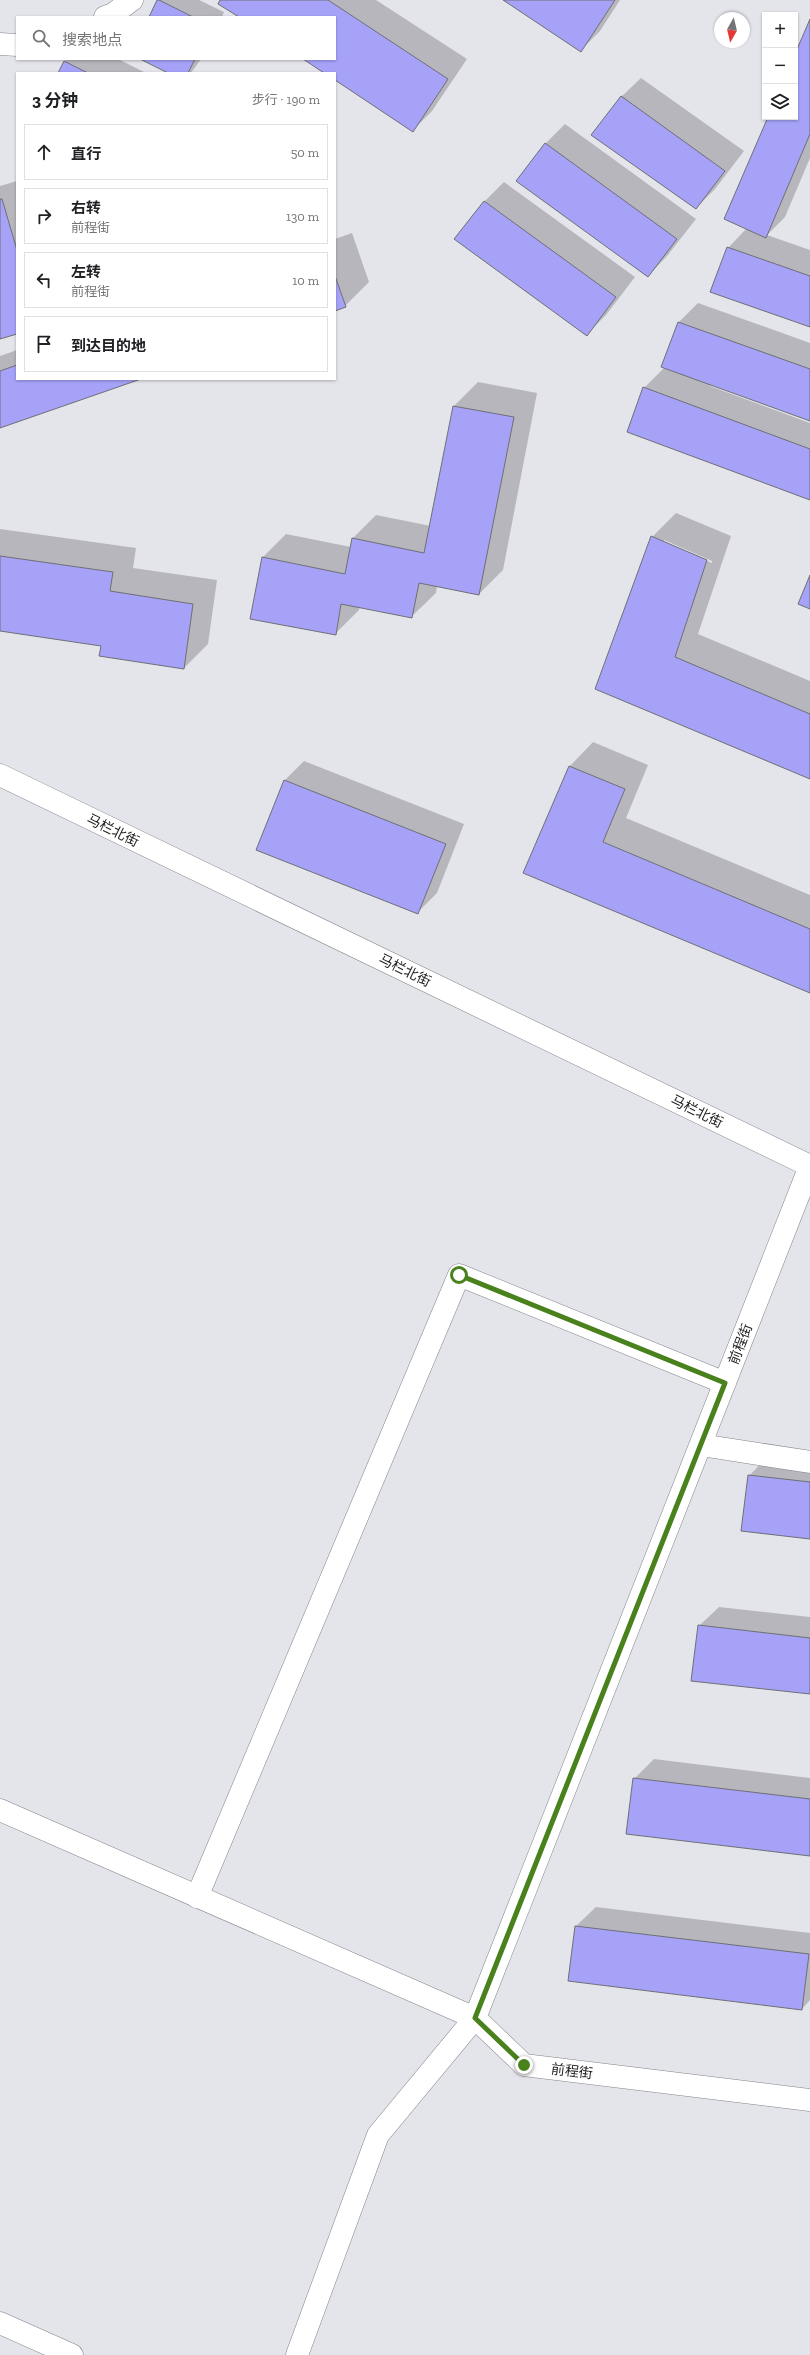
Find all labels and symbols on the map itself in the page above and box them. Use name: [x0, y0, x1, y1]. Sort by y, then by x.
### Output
north arrow: [714, 12, 750, 48]
street label: 马栏北街: [84, 811, 142, 850]
street label: 马栏北街: [376, 951, 434, 990]
street label: 马栏北街: [668, 1092, 726, 1131]
route start: [450, 1266, 468, 1284]
street label: 前程街: [725, 1322, 756, 1367]
route end: [515, 2056, 533, 2074]
street label: 前程街: [550, 2061, 594, 2082]

